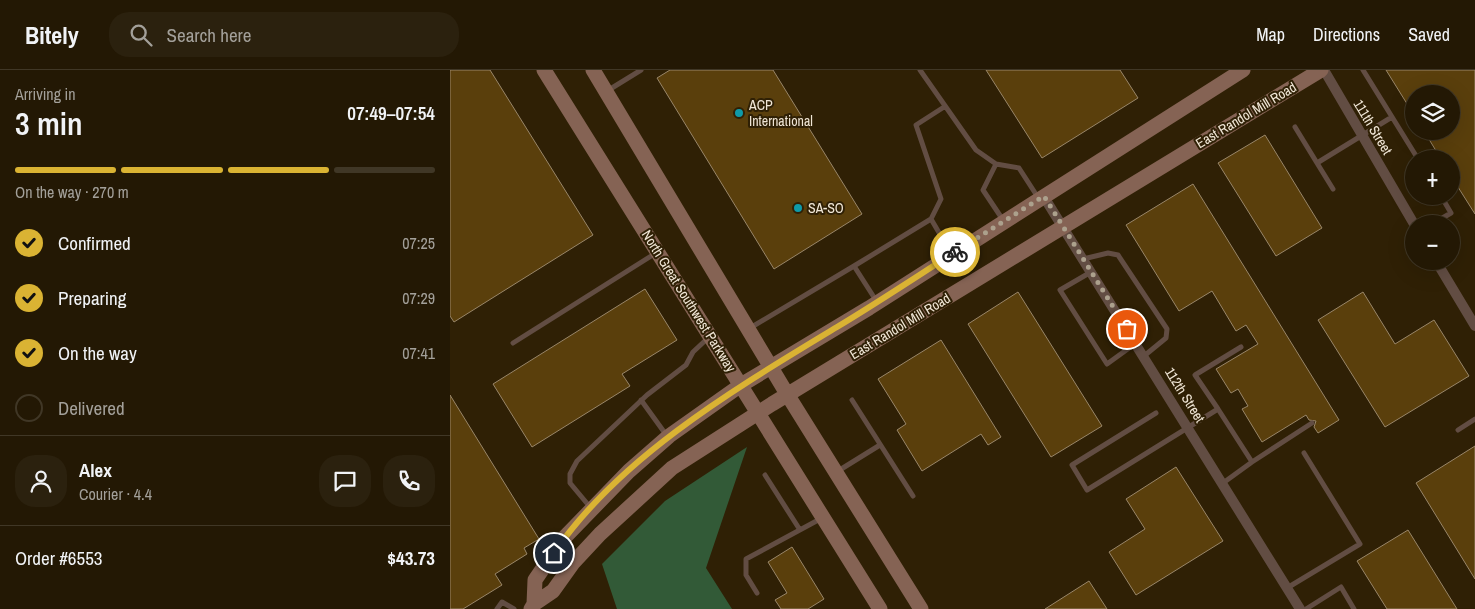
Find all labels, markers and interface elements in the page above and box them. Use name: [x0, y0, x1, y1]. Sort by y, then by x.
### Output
search box: [109, 12, 459, 57]
text: Bitely: [25, 19, 79, 51]
icon: search: [127, 21, 155, 49]
text: Search here: [167, 22, 251, 48]
text: Map: [1256, 22, 1285, 47]
text: Directions: [1313, 22, 1380, 47]
text: Saved: [1408, 22, 1450, 47]
street label: East Randol Mill Road: [1192, 78, 1300, 152]
text: Arriving in: [15, 83, 76, 105]
map controls: [1405, 85, 1460, 270]
button: layers: [1405, 85, 1460, 140]
place label: ACP International: [748, 96, 813, 130]
street label: 111th Street: [1350, 96, 1396, 158]
text: 07:49–07:54: [347, 100, 435, 126]
text: 3 min: [15, 102, 83, 145]
marker: ACP International: [733, 107, 745, 119]
button: +: [1405, 150, 1460, 205]
text: On the way · 270 m: [15, 181, 129, 203]
place label: SA-SO: [808, 199, 844, 217]
marker: SA-SO: [792, 202, 804, 214]
button: −: [1405, 215, 1460, 270]
street label: North Great Southwest Parkway: [638, 227, 740, 376]
courier: [930, 227, 980, 277]
icon: check: [15, 229, 43, 257]
text: Confirmed: [58, 230, 131, 256]
text: 07:25: [402, 232, 435, 254]
icon: bike: [941, 238, 969, 266]
icon: check: [15, 284, 43, 312]
text: Preparing: [58, 285, 126, 311]
text: 07:29: [402, 287, 435, 309]
street label: East Randol Mill Road: [846, 289, 954, 363]
pin: [1106, 308, 1148, 350]
icon: bag: [1113, 315, 1141, 343]
icon: check: [15, 339, 43, 367]
text: On the way: [58, 340, 137, 366]
text: 07:41: [402, 342, 435, 364]
street label: 112th Street: [1161, 364, 1209, 426]
text: Delivered: [58, 395, 125, 421]
button: person: [15, 455, 67, 507]
button: chat: [319, 455, 371, 507]
button: phone: [383, 455, 435, 507]
text: Alex: [79, 457, 112, 483]
text: Courier · 4.4: [79, 483, 152, 505]
pin: [533, 532, 575, 574]
icon: home: [540, 539, 568, 567]
text: Order #6553: [15, 545, 102, 571]
text: $43.73: [387, 545, 435, 571]

